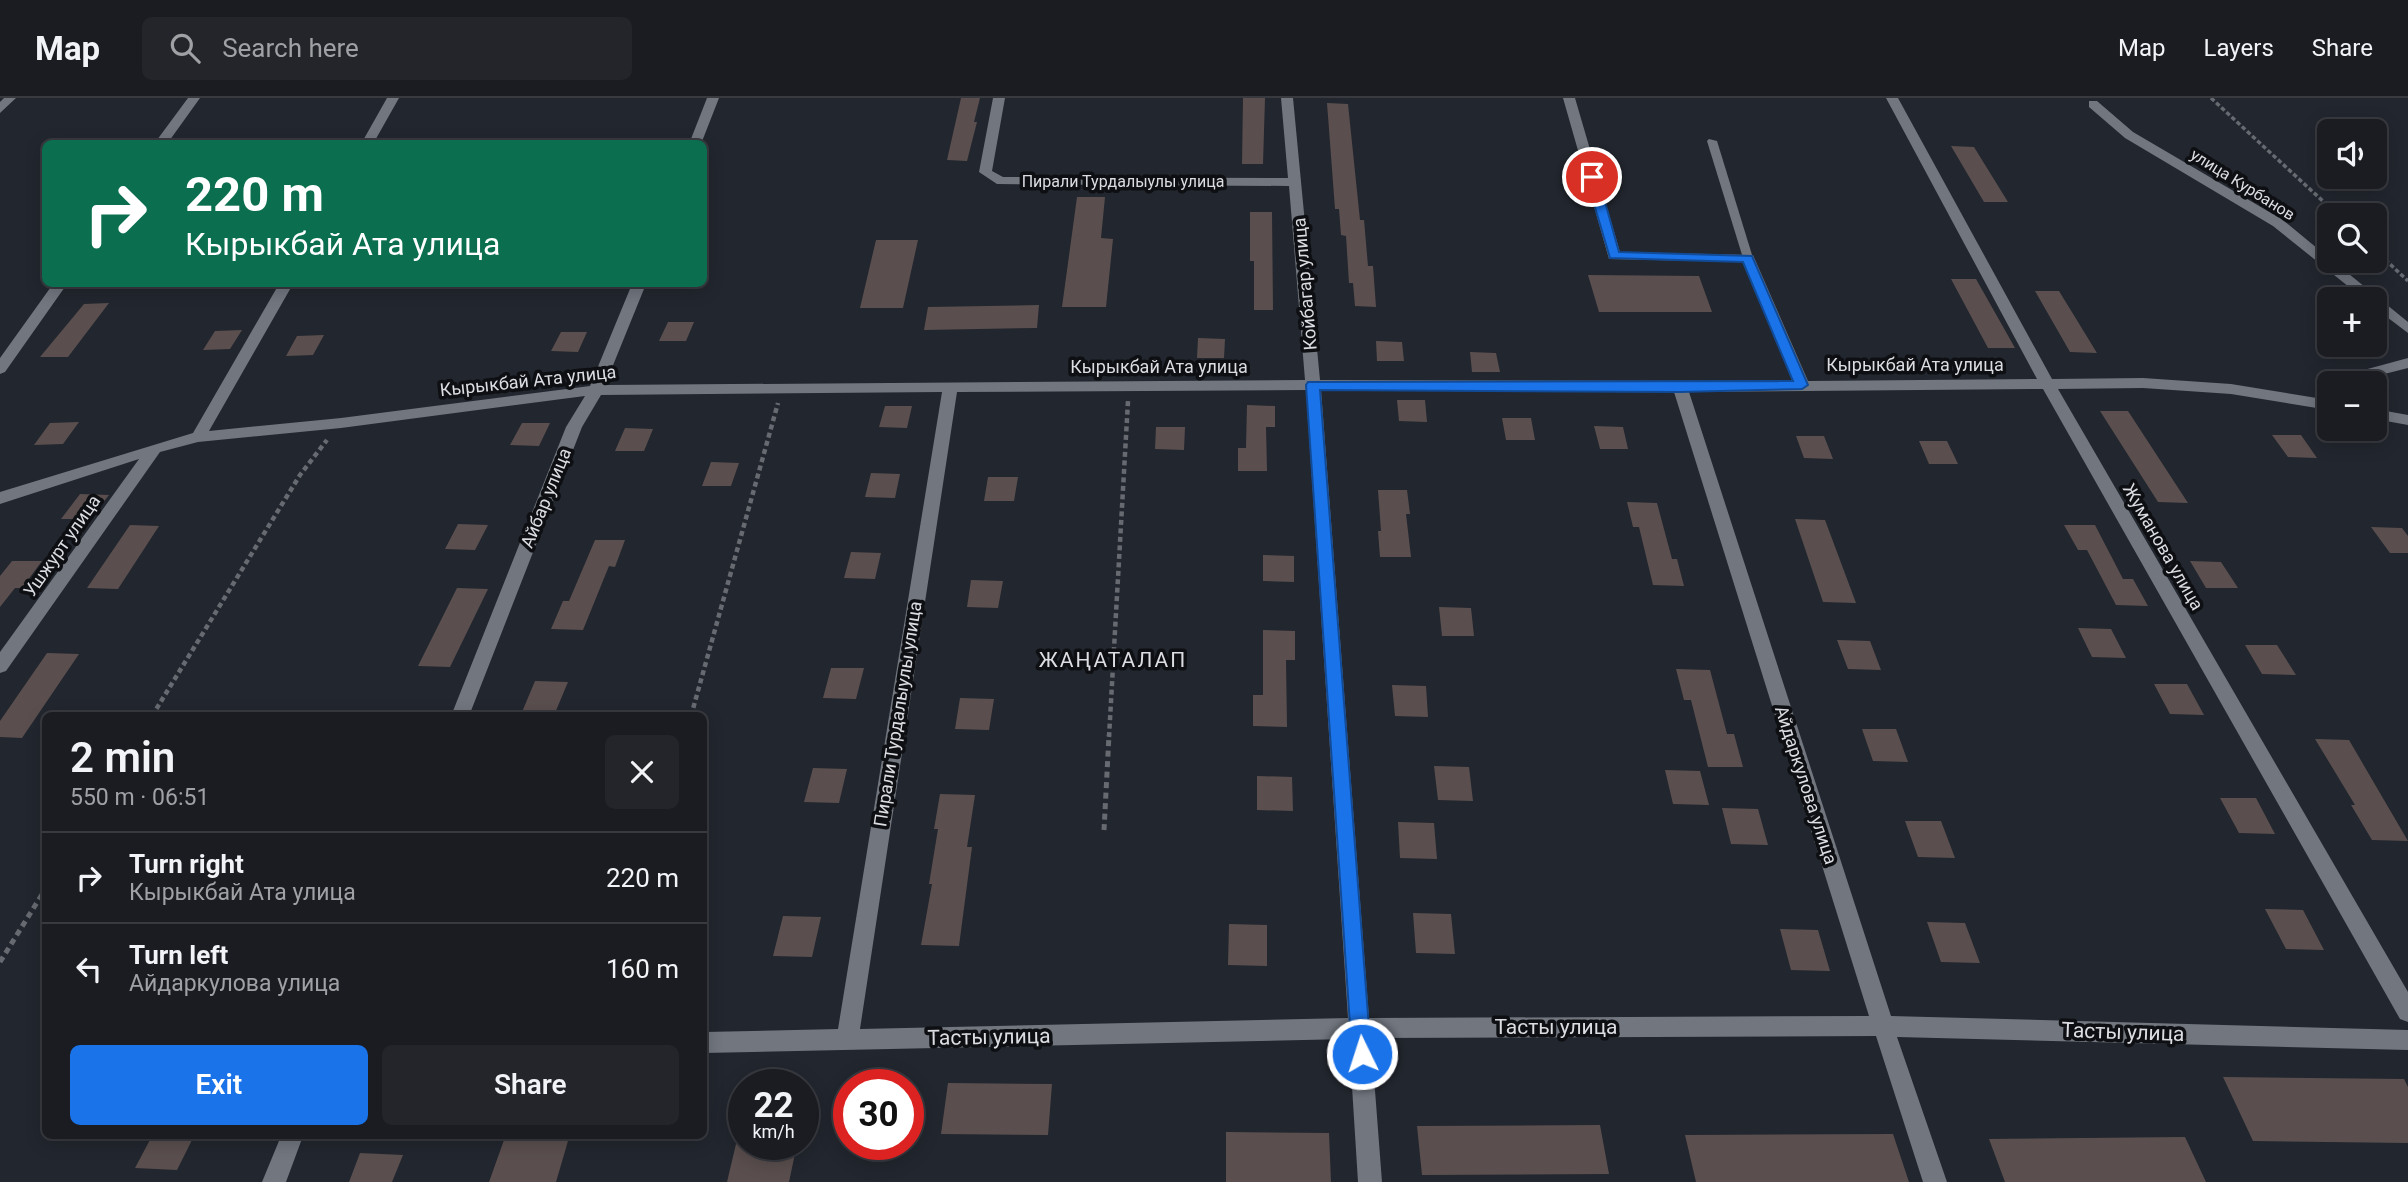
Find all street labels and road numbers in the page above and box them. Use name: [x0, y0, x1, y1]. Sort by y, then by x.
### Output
street label: улица Курбанов: [2187, 145, 2298, 224]
street label: Пирали Турдалыулы улица: [1022, 172, 1224, 191]
street label: Койбагар улица: [1288, 217, 1321, 351]
street label: Кырыкбай Ата улица: [1826, 354, 2004, 375]
street label: Кырыкбай Ата улица: [1070, 356, 1248, 377]
street label: Кырыкбай Ата улица: [439, 361, 617, 400]
street label: Айбар улица: [516, 445, 575, 551]
street label: Жуманова улица: [2119, 480, 2208, 614]
street label: Ушжурт улица: [19, 491, 104, 601]
street label: Пирали Турдалыулы улица: [869, 600, 926, 828]
street label: Айдаркулова улица: [1771, 703, 1842, 867]
street label: Тасты улица: [1494, 1015, 1618, 1039]
street label: Тасты улица: [2061, 1018, 2185, 1046]
street label: Тасты улица: [927, 1024, 1051, 1050]

